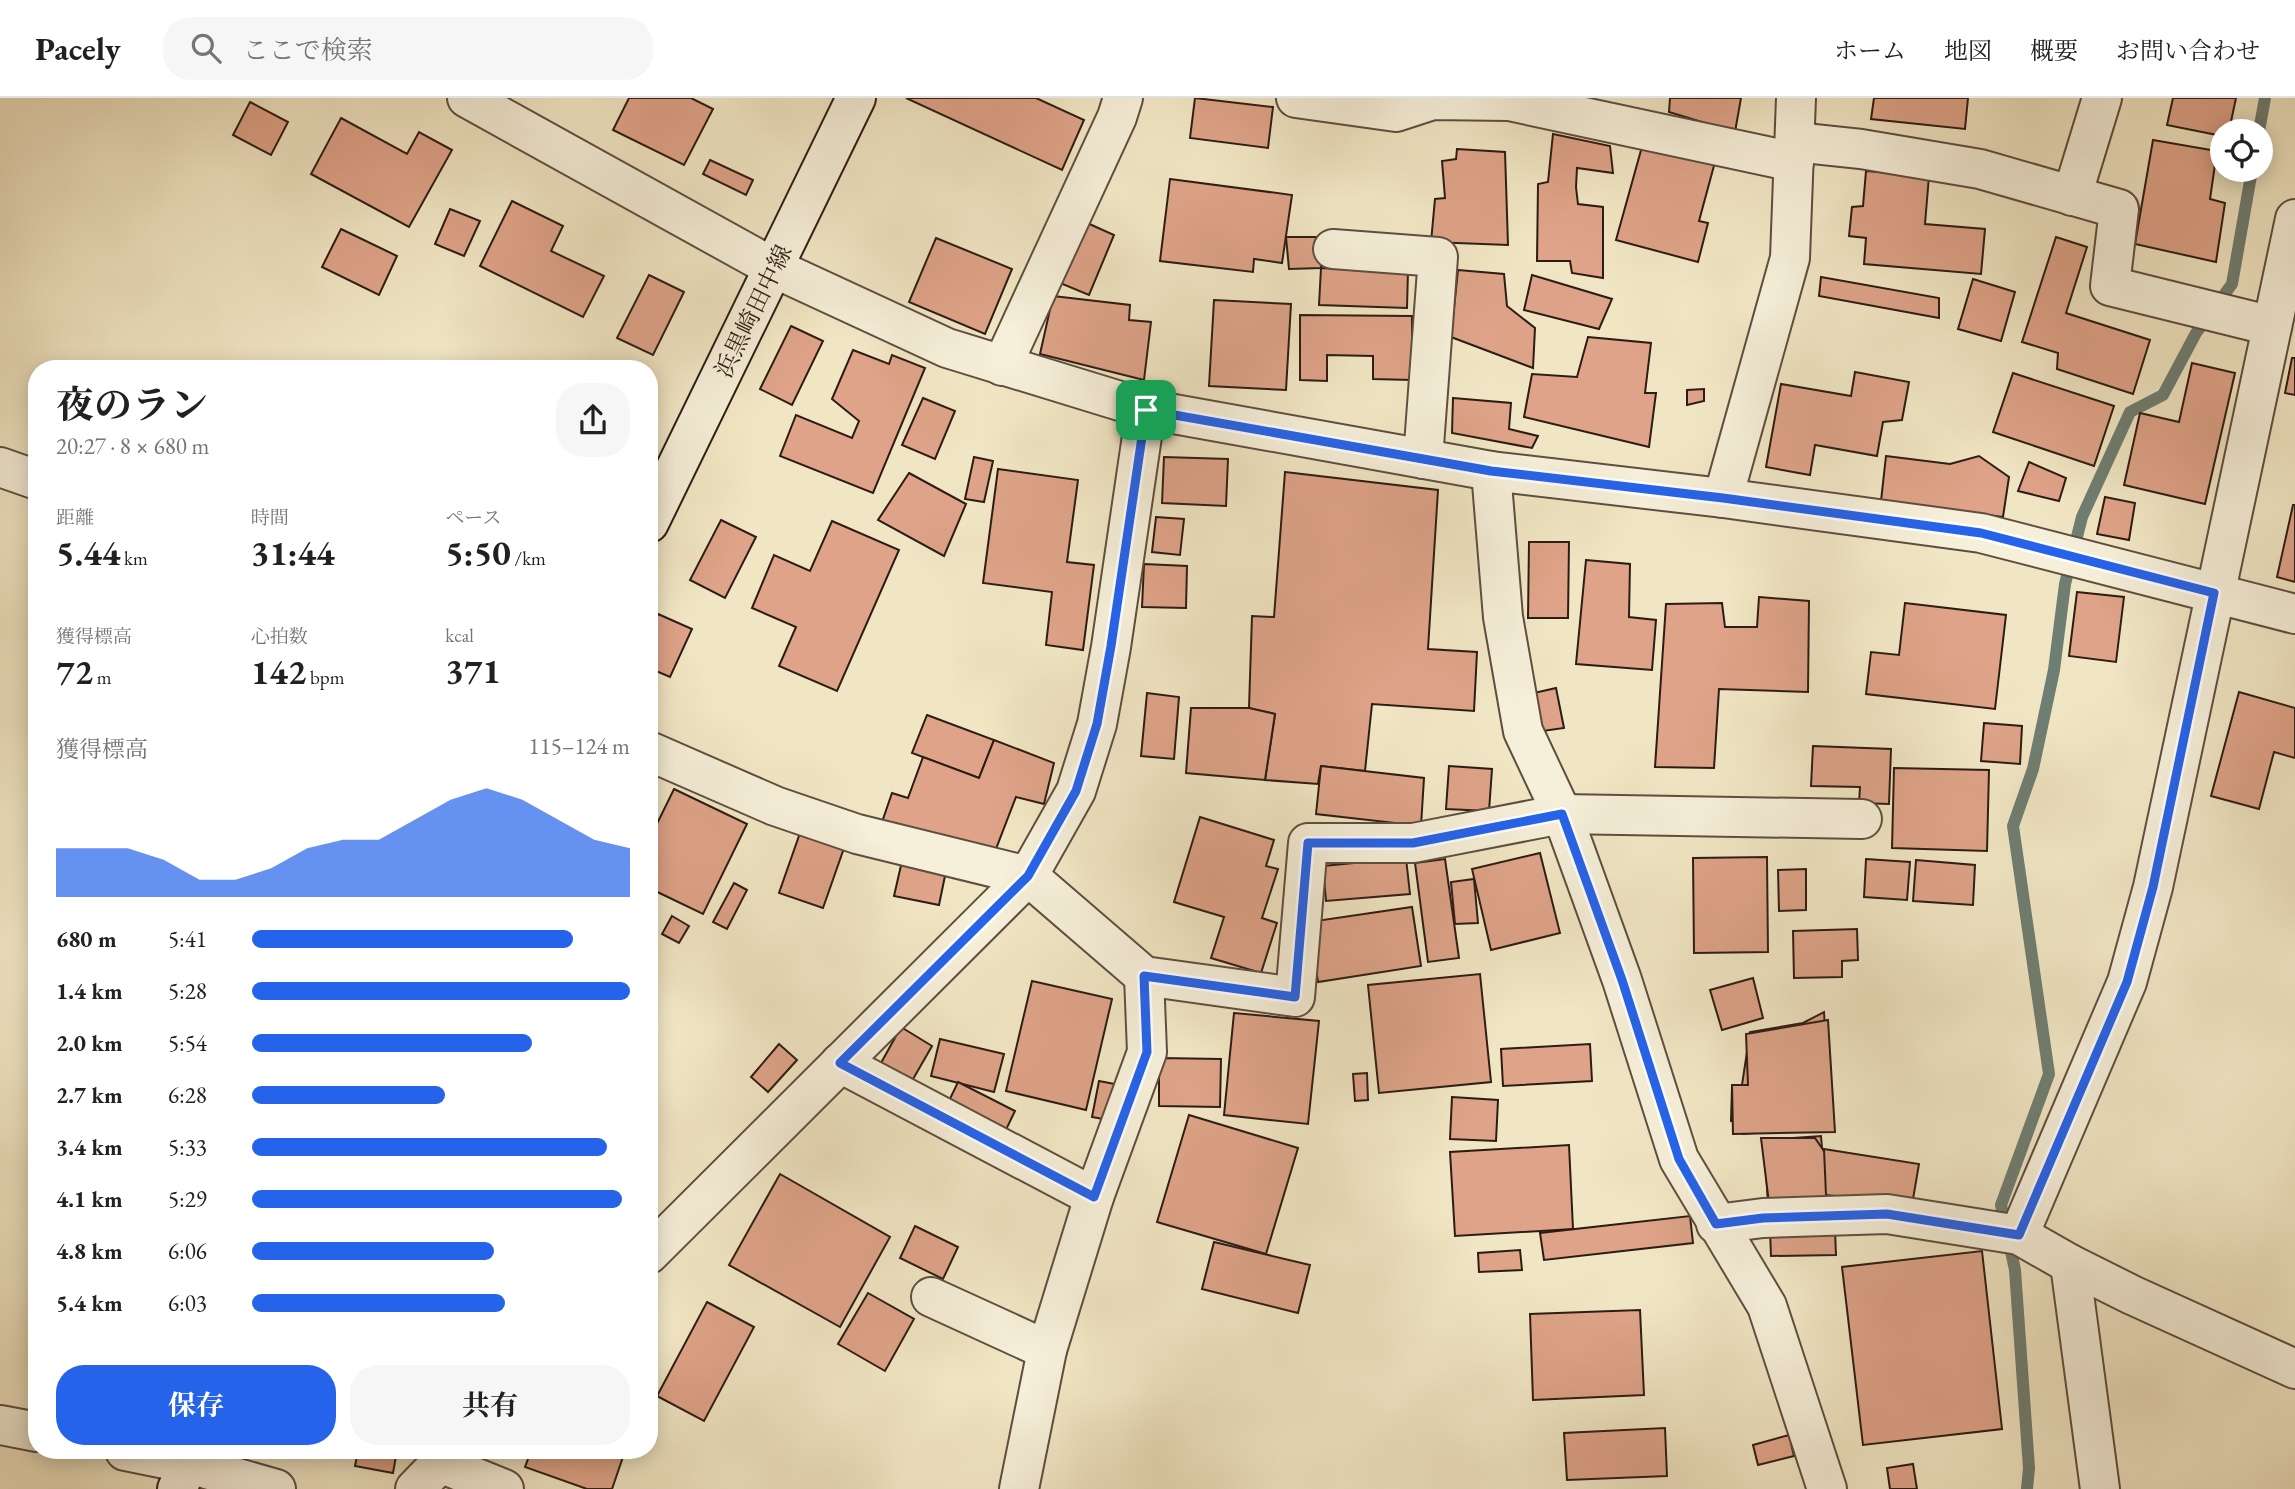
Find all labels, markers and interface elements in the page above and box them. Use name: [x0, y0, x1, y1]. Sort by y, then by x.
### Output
search box: [163, 17, 653, 80]
text: Pacely: [35, 27, 121, 70]
icon: search: [187, 29, 225, 67]
text: ここで検索: [243, 33, 373, 67]
text: ホーム: [1834, 35, 1906, 66]
text: 地図: [1944, 35, 1992, 66]
text: 概要: [2030, 35, 2078, 66]
text: お問い合わせ: [2116, 35, 2260, 66]
map controls: [2210, 119, 2273, 182]
button: locate: [2210, 119, 2273, 182]
street label: 浜黒崎田中線: [708, 239, 798, 383]
text: 夜のラン: [56, 380, 208, 429]
pin: [1116, 380, 1176, 440]
button: share: [556, 383, 630, 457]
icon: arrive: [1127, 391, 1165, 429]
text: 20:27 · 8 × 680 m: [56, 431, 209, 461]
text: 距離: [56, 505, 94, 530]
text: 時間: [251, 505, 289, 530]
text: ペース: [445, 505, 501, 530]
text: 5.44: [56, 530, 120, 575]
text: 31:44: [251, 530, 335, 575]
text: 5:50: [445, 530, 511, 575]
text: km: [120, 546, 148, 571]
text: /km: [511, 546, 546, 571]
text: kcal: [445, 623, 474, 648]
text: 獲得標高: [56, 624, 132, 649]
text: 心拍数: [251, 624, 308, 649]
text: 371: [445, 648, 501, 693]
text: 72: [56, 649, 93, 694]
text: 142: [251, 649, 306, 694]
text: m: [93, 665, 112, 690]
text: bpm: [306, 665, 344, 690]
text: 115–124 m: [529, 731, 630, 761]
text: 獲得標高: [56, 734, 148, 764]
text: 680 m: [56, 924, 117, 954]
text: 5:41: [168, 924, 207, 954]
text: 1.4 km: [56, 976, 123, 1006]
text: 5:28: [168, 976, 207, 1006]
text: 2.0 km: [56, 1028, 123, 1058]
text: 5:54: [168, 1028, 207, 1058]
text: 2.7 km: [56, 1080, 123, 1110]
text: 6:28: [168, 1080, 207, 1110]
text: 3.4 km: [56, 1132, 123, 1162]
text: 5:33: [168, 1132, 207, 1162]
text: 4.1 km: [56, 1184, 123, 1214]
text: 5:29: [168, 1184, 207, 1214]
text: 4.8 km: [56, 1236, 123, 1266]
text: 6:06: [168, 1236, 207, 1266]
text: 5.4 km: [56, 1288, 123, 1318]
text: 6:03: [168, 1288, 207, 1318]
button: 保存: [56, 1365, 336, 1445]
button: 共有: [350, 1365, 630, 1445]

